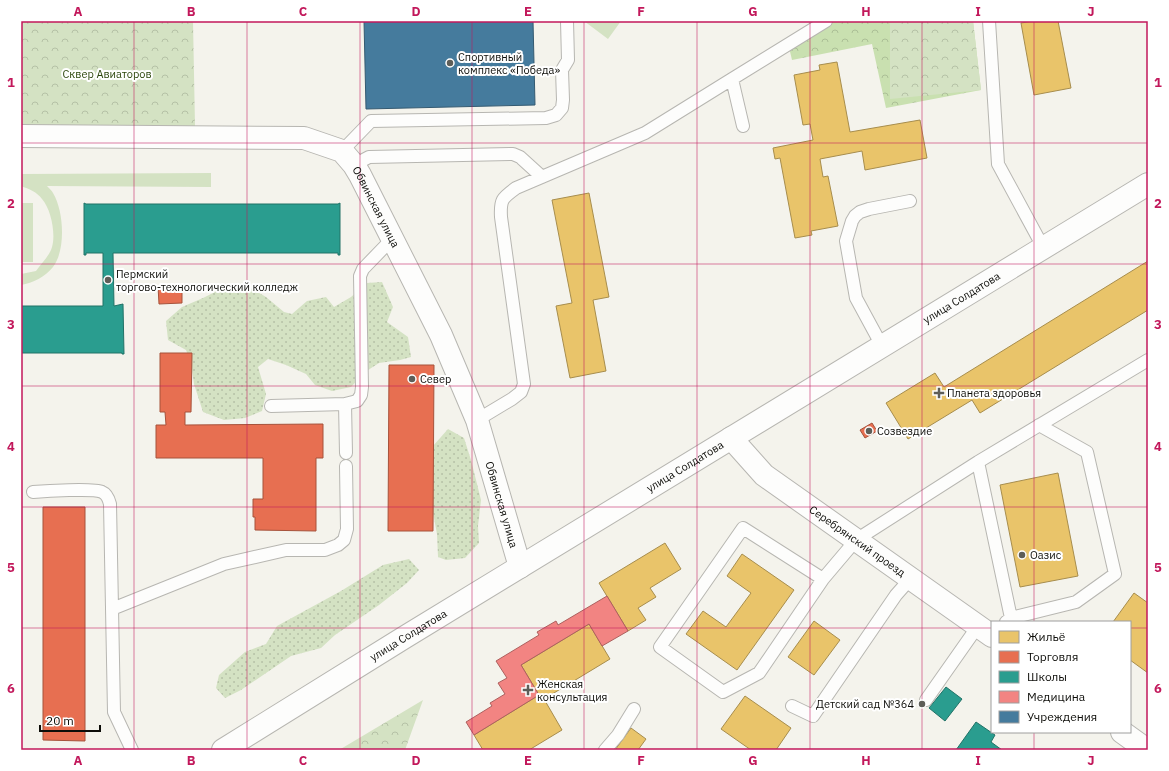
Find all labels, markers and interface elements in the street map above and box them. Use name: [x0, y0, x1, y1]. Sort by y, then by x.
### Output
text: A: [74, 3, 83, 20]
text: B: [187, 3, 196, 20]
text: C: [299, 3, 308, 20]
text: D: [411, 3, 421, 20]
text: E: [524, 3, 532, 20]
text: F: [637, 3, 645, 20]
text: G: [748, 3, 758, 20]
text: H: [861, 3, 871, 20]
text: I: [975, 3, 981, 20]
text: J: [1087, 3, 1095, 20]
place label: Спортивный комплекс «Победа»: [458, 50, 560, 77]
marker: Спортивный комплекс «Победа»: [445, 58, 455, 68]
park label: Сквер Авиаторов: [62, 67, 152, 81]
text: 1: [7, 74, 15, 91]
text: 1: [1154, 74, 1162, 91]
street label: Обвинская улица: [349, 164, 403, 250]
text: 2: [7, 195, 15, 212]
text: 2: [1154, 195, 1162, 212]
place label: Пермский торгово-технологический колледж: [116, 267, 299, 294]
street label: улица Солдатова: [920, 269, 1003, 327]
marker: Пермский торгово-технологический колледж: [103, 275, 113, 285]
text: 3: [7, 316, 15, 333]
text: 3: [1154, 316, 1162, 333]
place label: Север: [420, 372, 451, 386]
marker: Север: [407, 374, 417, 384]
place label: Планета здоровья: [947, 386, 1041, 400]
marker: Планета здоровья: [934, 388, 944, 398]
place label: Созвездие: [877, 424, 932, 438]
marker: Созвездие: [864, 426, 874, 436]
street label: улица Солдатова: [644, 437, 726, 495]
text: 4: [7, 438, 15, 455]
text: 4: [1154, 438, 1162, 455]
street label: Обвинская улица: [482, 460, 521, 550]
street label: Серебрянский проезд: [807, 502, 909, 580]
place label: Оазис: [1030, 548, 1062, 562]
marker: Оазис: [1017, 550, 1027, 560]
text: 5: [7, 559, 15, 576]
text: 5: [1154, 559, 1162, 576]
street label: улица Солдатова: [367, 606, 449, 664]
legend: [991, 621, 1131, 733]
text: Жильё: [1027, 629, 1066, 644]
text: Торговля: [1027, 649, 1078, 664]
text: Школы: [1027, 669, 1067, 684]
place label: Женская консультация: [537, 677, 608, 704]
text: 6: [7, 680, 15, 697]
text: 6: [1154, 680, 1162, 697]
marker: Женская консультация: [522, 684, 534, 696]
text: Медицина: [1027, 689, 1086, 704]
place label: Детский сад №364: [816, 697, 914, 711]
marker: Детский сад №364: [917, 699, 927, 709]
scale bar: [40, 707, 100, 733]
text: Учреждения: [1027, 709, 1097, 724]
text: 20 m: [46, 713, 74, 728]
text: A: [74, 752, 83, 769]
text: B: [187, 752, 196, 769]
text: C: [299, 752, 308, 769]
text: D: [411, 752, 421, 769]
text: E: [524, 752, 532, 769]
text: F: [637, 752, 645, 769]
text: G: [748, 752, 758, 769]
text: H: [861, 752, 871, 769]
text: I: [975, 752, 981, 769]
text: J: [1087, 752, 1095, 769]

